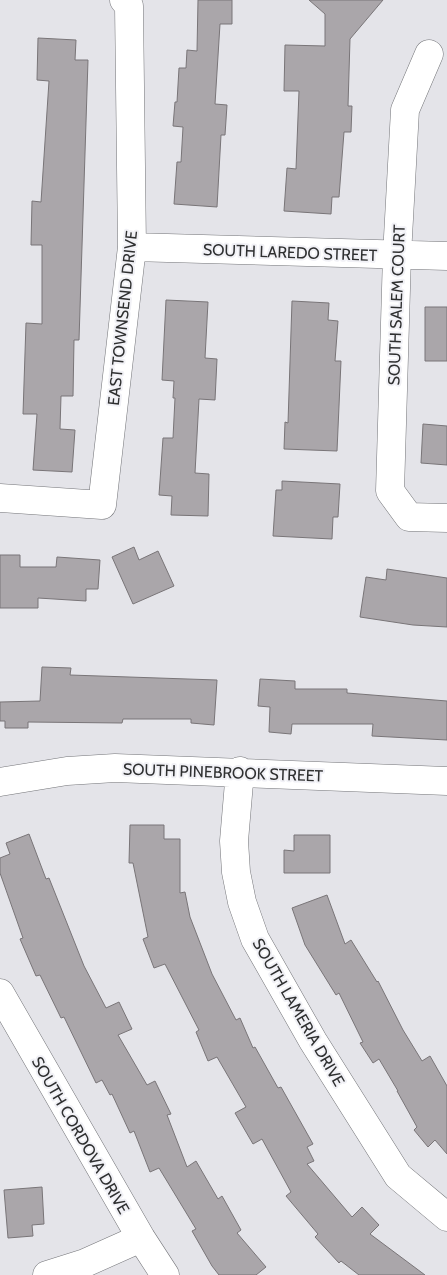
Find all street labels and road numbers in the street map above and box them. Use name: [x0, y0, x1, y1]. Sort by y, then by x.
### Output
street label: SOUTH SALEM COURT: [384, 224, 409, 386]
street label: EAST TOWNSEND DRIVE: [104, 230, 141, 406]
street label: SOUTH LAREDO STREET: [203, 240, 378, 265]
street label: SOUTH PINEBROOK STREET: [123, 760, 324, 786]
street label: SOUTH LAMERIA DRIVE: [248, 935, 349, 1090]
street label: SOUTH CORDOVA DRIVE: [28, 1053, 133, 1217]

